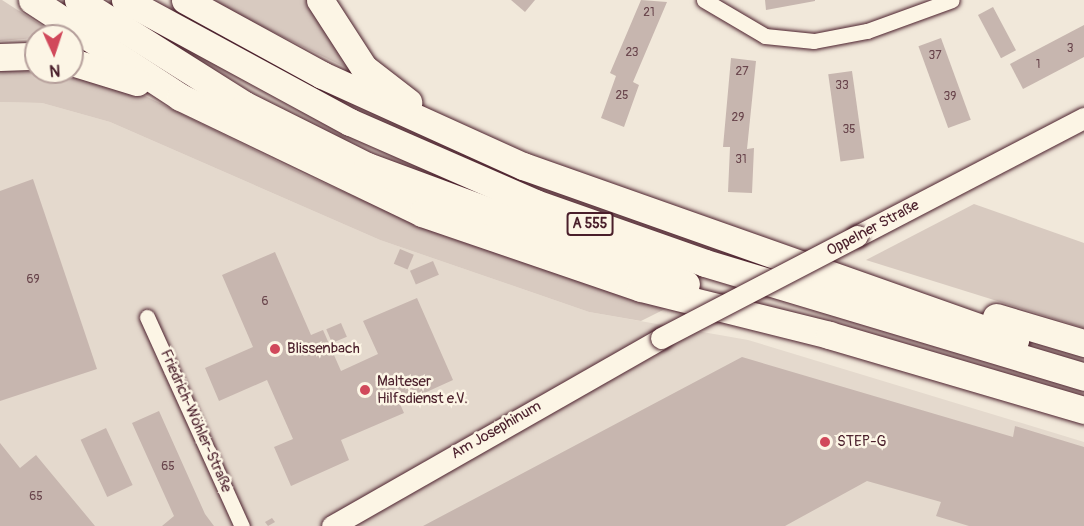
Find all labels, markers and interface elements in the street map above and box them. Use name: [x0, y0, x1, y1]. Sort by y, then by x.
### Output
house number: 21: [643, 6, 655, 20]
north arrow: [24, 24, 84, 84]
house number: 3: [1067, 42, 1073, 56]
house number: 23: [625, 46, 639, 60]
house number: 37: [928, 49, 942, 63]
house number: 1: [1036, 58, 1040, 72]
text: N: [49, 60, 61, 80]
house number: 27: [735, 65, 749, 79]
house number: 33: [835, 79, 849, 93]
house number: 25: [615, 89, 629, 103]
house number: 39: [944, 90, 956, 104]
house number: 29: [732, 111, 744, 125]
house number: 35: [842, 123, 856, 137]
house number: 31: [735, 153, 747, 167]
street label: Oppelner Straße: [824, 196, 922, 260]
road number: A 555: [566, 213, 614, 235]
house number: 69: [26, 273, 40, 287]
house number: 6: [262, 295, 268, 309]
place label: Blissenbach: [287, 340, 360, 358]
marker: Blissenbach: [268, 342, 282, 356]
street label: Friedrich-Wöhler-Straße: [156, 347, 236, 495]
place label: Malteser Hilfsdienst e.V.: [377, 372, 468, 407]
marker: Malteser Hilfsdienst e.V.: [358, 383, 372, 397]
street label: Am Josephinum: [448, 397, 544, 463]
place label: STEP-G: [837, 433, 886, 451]
marker: STEP-G: [818, 435, 832, 449]
house number: 65: [161, 460, 175, 474]
house number: 65: [29, 490, 43, 504]

